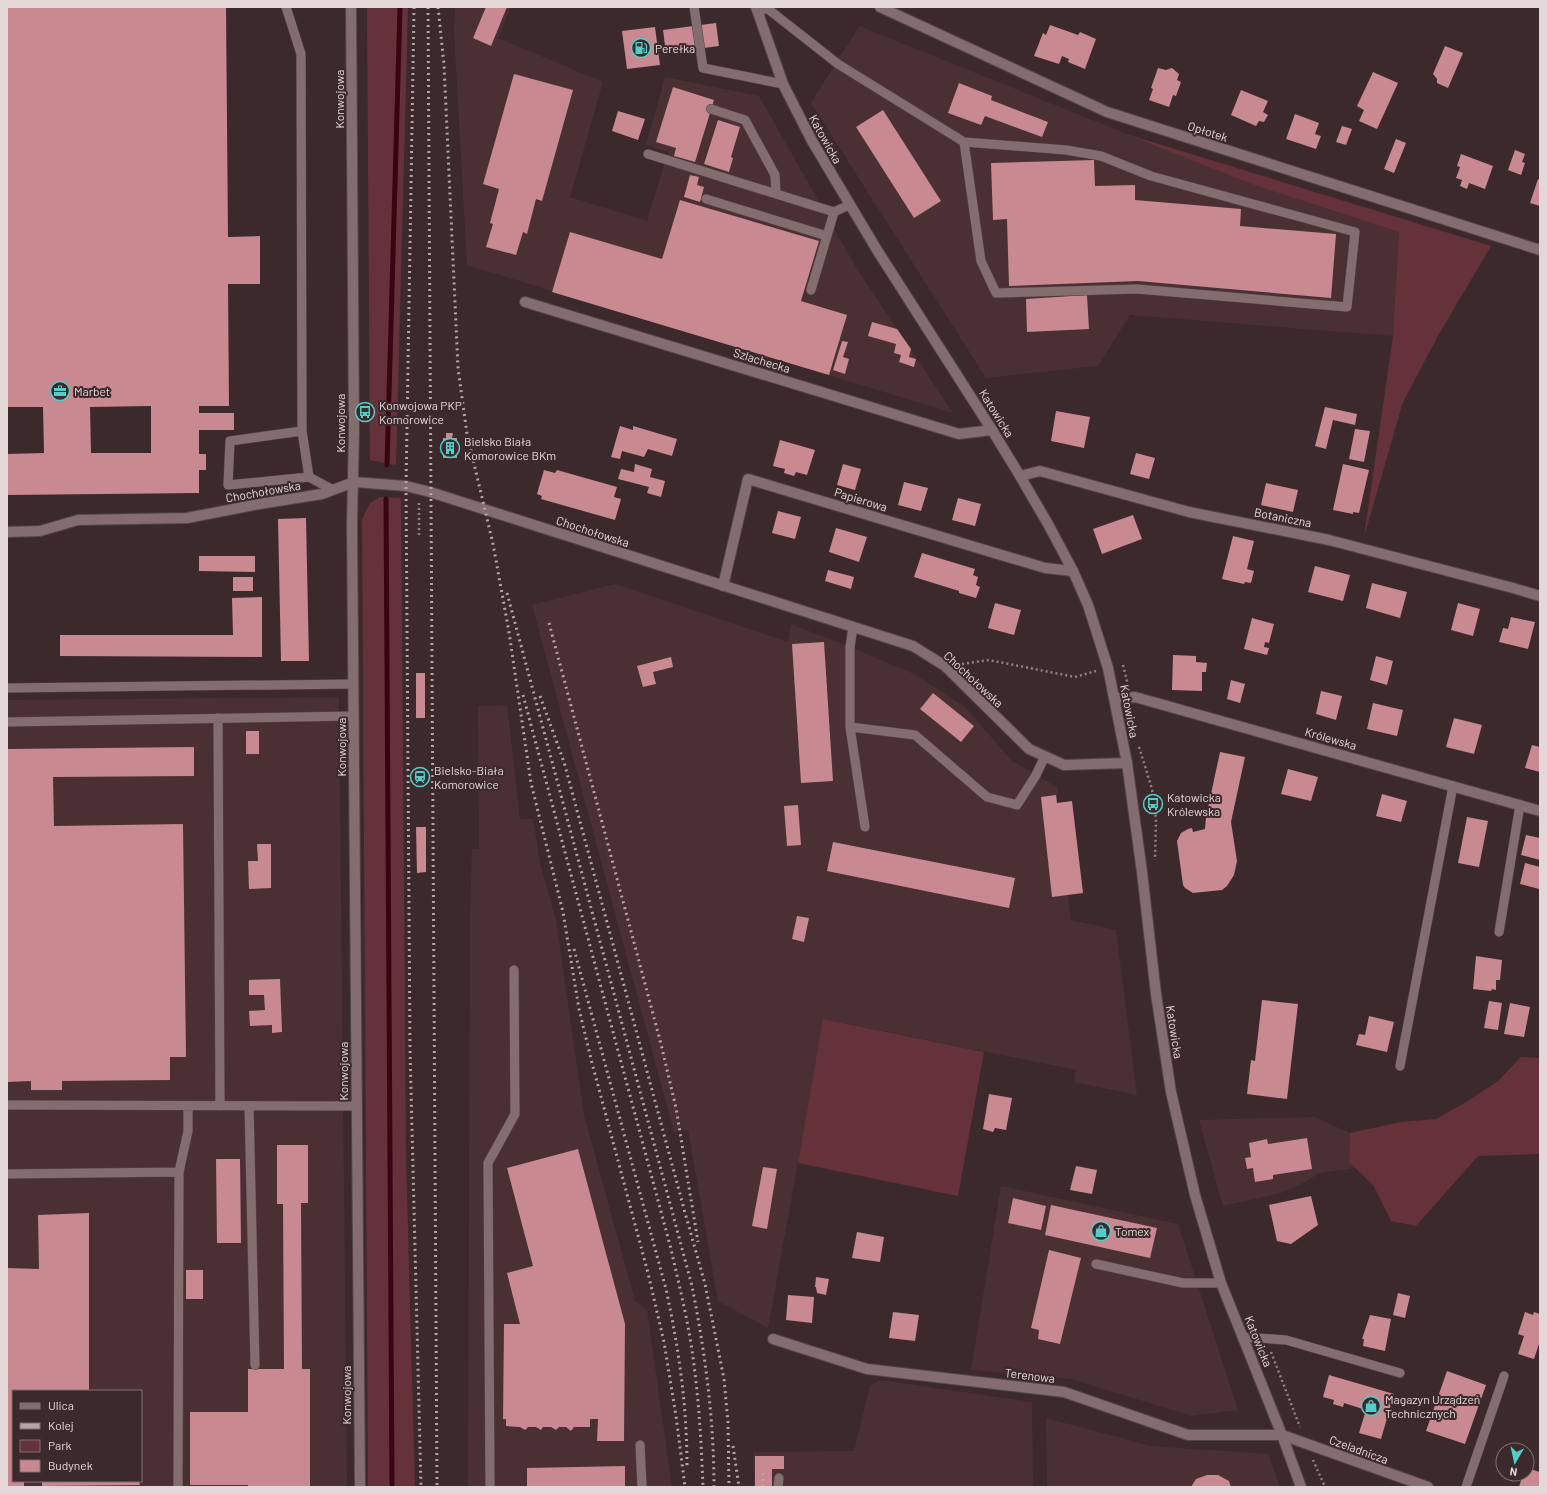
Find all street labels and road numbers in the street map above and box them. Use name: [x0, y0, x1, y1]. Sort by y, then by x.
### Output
street label: Konwojowa: [332, 70, 346, 128]
street label: Katowicka: [807, 112, 845, 166]
street label: Opłotek: [1186, 118, 1230, 144]
street label: Szlachecka: [732, 345, 792, 375]
street label: Katowicka: [977, 386, 1017, 440]
street label: Konwojowa: [333, 394, 347, 452]
street label: Chochołowska: [224, 478, 302, 504]
street label: Papierowa: [833, 484, 889, 514]
street label: Botaniczna: [1253, 505, 1313, 529]
street label: Chochołowska: [555, 513, 631, 549]
street label: Chochołowska: [941, 648, 1007, 710]
street label: Katowicka: [1118, 683, 1142, 739]
street label: Konwojowa: [334, 718, 348, 776]
street label: Królewska: [1304, 724, 1358, 752]
street label: Katowicka: [1164, 1004, 1186, 1060]
street label: Konwojowa: [336, 1042, 350, 1100]
street label: Katowicka: [1242, 1313, 1276, 1369]
street label: Terenowa: [1004, 1365, 1056, 1385]
street label: Konwojowa: [339, 1366, 353, 1424]
street label: Czeladnicza: [1328, 1432, 1390, 1466]

